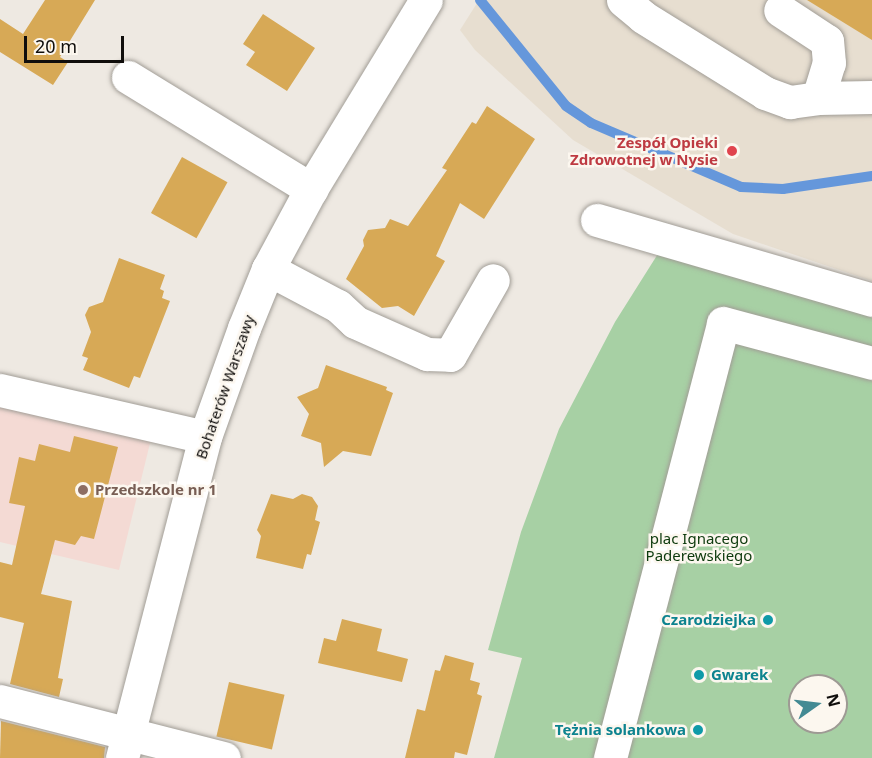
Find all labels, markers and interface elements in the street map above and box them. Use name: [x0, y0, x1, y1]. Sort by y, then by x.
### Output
scale bar: [27, 24, 128, 62]
text: 20 m: [35, 34, 77, 58]
place label: Zespół Opieki Zdrowotnej w Nysie: [570, 133, 718, 168]
marker: Zespół Opieki Zdrowotnej w Nysie: [723, 142, 741, 160]
street label: Bohaterów Warszawy: [192, 313, 258, 461]
place label: Przedszkole nr 1: [95, 481, 217, 499]
marker: Przedszkole nr 1: [76, 483, 90, 497]
park label: plac Ignacego Paderewskiego: [646, 529, 752, 564]
place label: Czarodziejka: [661, 611, 756, 629]
marker: Czarodziejka: [761, 613, 775, 627]
place label: Gwarek: [711, 666, 768, 684]
marker: Gwarek: [692, 668, 706, 682]
north arrow: [788, 674, 848, 734]
text: N: [821, 691, 846, 709]
place label: Tężnia solankowa: [555, 721, 686, 739]
marker: Tężnia solankowa: [691, 723, 705, 737]

